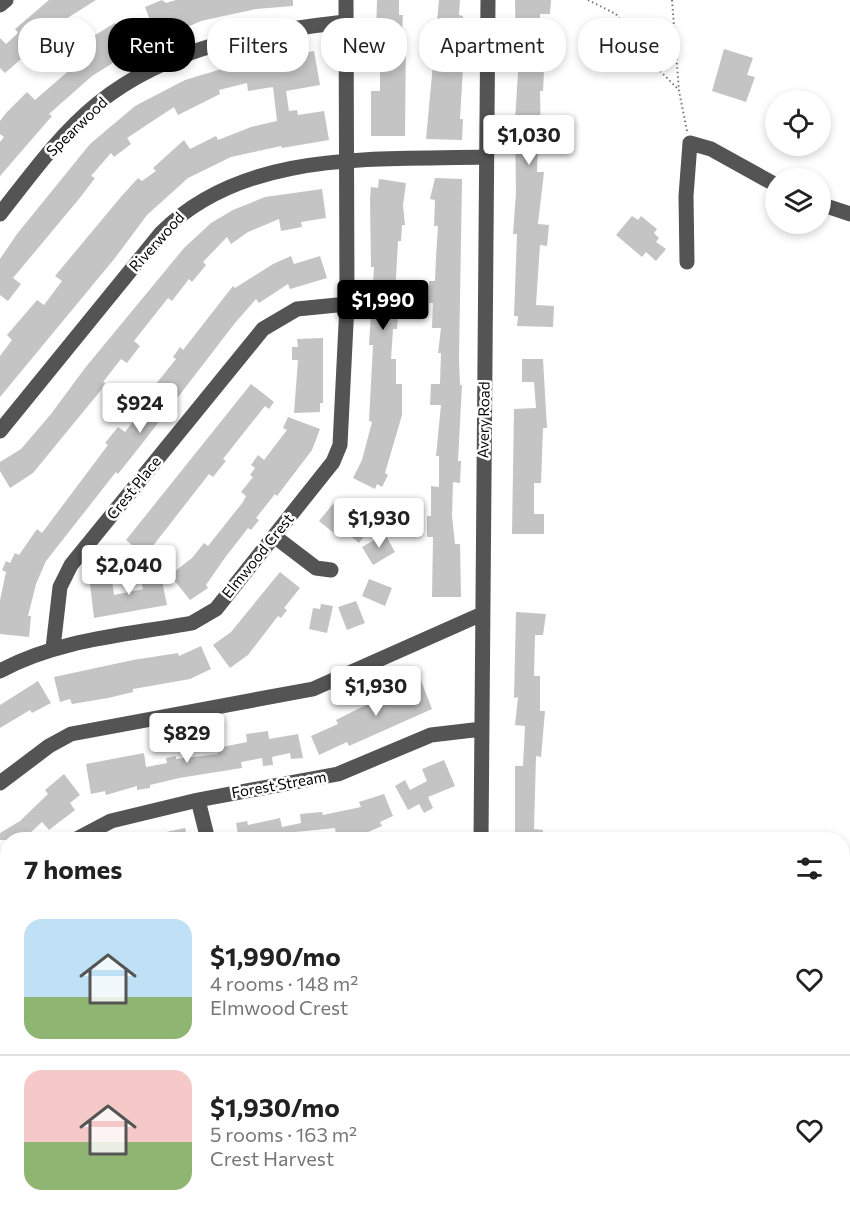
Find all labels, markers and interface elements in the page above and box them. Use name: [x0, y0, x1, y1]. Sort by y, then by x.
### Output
chip: Buy: [18, 18, 96, 72]
chip: Rent: [108, 18, 195, 72]
chip: Filters: [207, 18, 309, 72]
chip: New: [321, 18, 407, 72]
chip: Apartment: [419, 18, 566, 72]
chip: House: [578, 18, 680, 72]
map controls: [765, 90, 831, 234]
button: locate: [765, 90, 831, 156]
street label: Spearwood: [42, 93, 111, 160]
pin: $1,030: [480, 115, 578, 166]
text: $1,030: [497, 122, 561, 146]
button: layers: [765, 168, 831, 234]
street label: Riverwood: [125, 208, 188, 275]
pin: $1,990: [334, 280, 432, 331]
text: $1,990: [351, 287, 415, 311]
street label: Avery Road: [473, 381, 493, 459]
pin: $924: [104, 383, 176, 434]
text: $924: [116, 390, 164, 414]
street label: Crest Place: [102, 452, 164, 523]
pin: $1,930: [330, 498, 428, 549]
text: $1,930: [348, 505, 410, 529]
street label: Elmwood Crest: [218, 509, 297, 601]
pin: $2,040: [80, 545, 178, 596]
text: $2,040: [96, 552, 162, 576]
pin: $1,930: [327, 666, 425, 717]
text: $1,930: [345, 673, 407, 697]
pin: $829: [151, 713, 223, 764]
text: $829: [163, 720, 211, 744]
street label: Forest Stream: [230, 767, 328, 801]
icon: filters: [793, 852, 826, 885]
text: 7 homes: [24, 853, 122, 884]
text: $1,990/mo: [210, 940, 341, 971]
icon: home: [72, 943, 144, 1015]
icon: heart: [793, 963, 826, 996]
text: 4 rooms · 148 m²: [210, 971, 358, 995]
text: Elmwood Crest: [210, 995, 348, 1019]
text: $1,930/mo: [210, 1091, 340, 1122]
icon: home: [72, 1094, 144, 1166]
icon: heart: [793, 1114, 826, 1147]
text: 5 rooms · 163 m²: [210, 1122, 357, 1146]
text: Crest Harvest: [210, 1146, 334, 1170]

